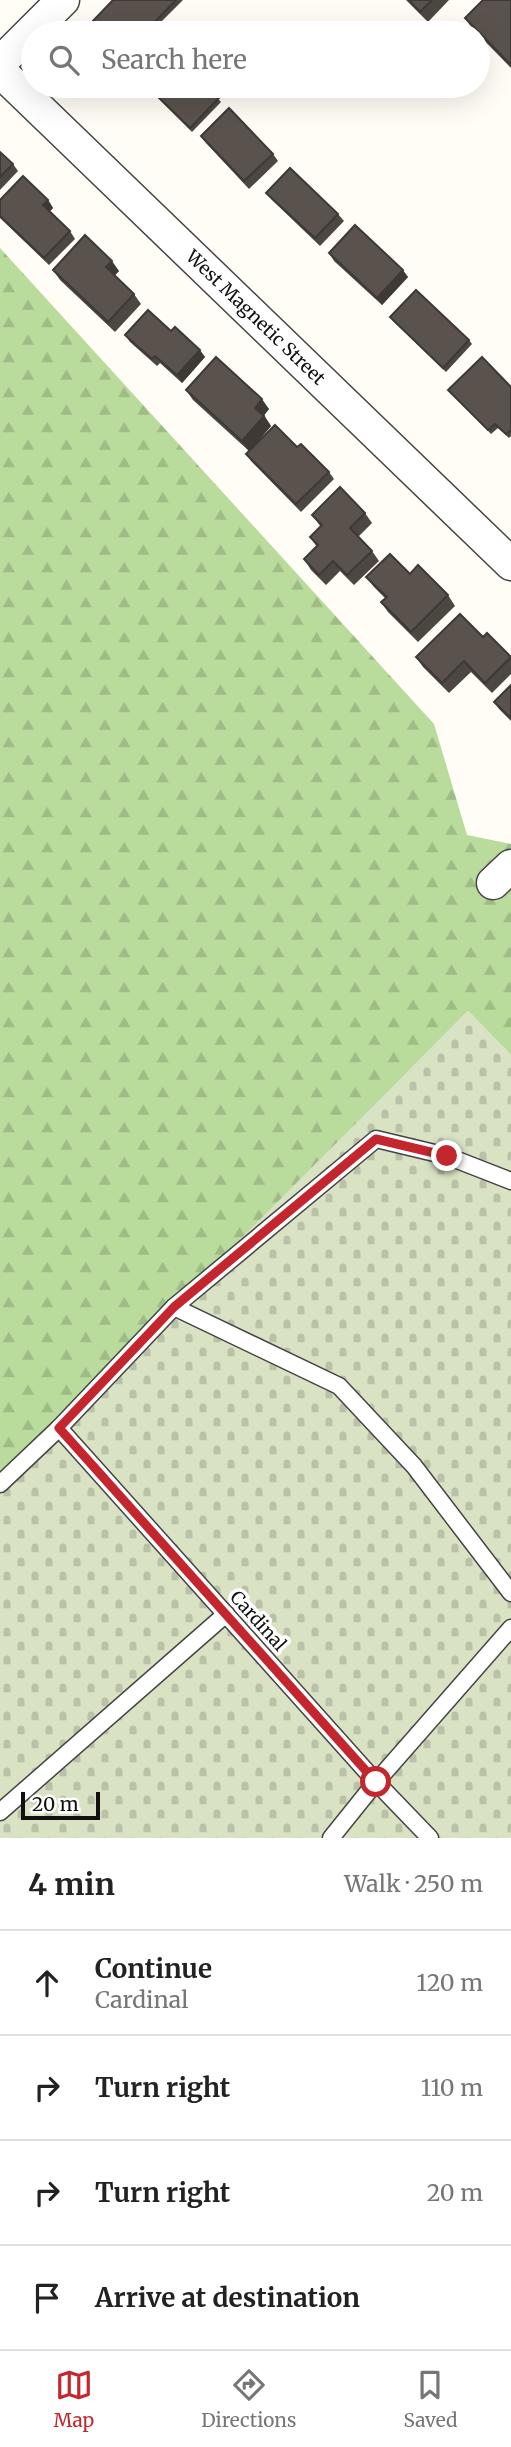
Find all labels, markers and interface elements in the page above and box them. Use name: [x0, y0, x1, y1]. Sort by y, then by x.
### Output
search box: [21, 21, 490, 98]
icon: search: [45, 41, 83, 79]
text: Search here: [101, 43, 247, 76]
street label: West Magnetic Street: [181, 244, 330, 390]
route end: [431, 1140, 462, 1171]
street label: Cardinal: [225, 1586, 292, 1656]
route start: [360, 1766, 391, 1797]
scale bar: [21, 1789, 100, 1821]
text: 20 m: [32, 1792, 79, 1816]
text: 4 min: [28, 1865, 115, 1903]
text: Walk · 250 m: [344, 1869, 483, 1898]
text: Continue: [95, 1952, 212, 1985]
icon: ahead: [28, 1964, 66, 2002]
text: 120 m: [417, 1968, 483, 1997]
text: Cardinal: [95, 1985, 188, 2014]
icon: right: [28, 2069, 66, 2107]
text: Turn right: [95, 2071, 230, 2104]
text: 110 m: [421, 2073, 483, 2102]
icon: right: [28, 2174, 66, 2212]
text: Turn right: [95, 2176, 230, 2209]
text: 20 m: [427, 2178, 483, 2207]
icon: arrive: [28, 2279, 66, 2317]
text: Arrive at destination: [95, 2281, 360, 2314]
tab: Map: [54, 2366, 94, 2432]
tab: Directions: [201, 2366, 296, 2432]
tab: Saved: [404, 2366, 457, 2432]

